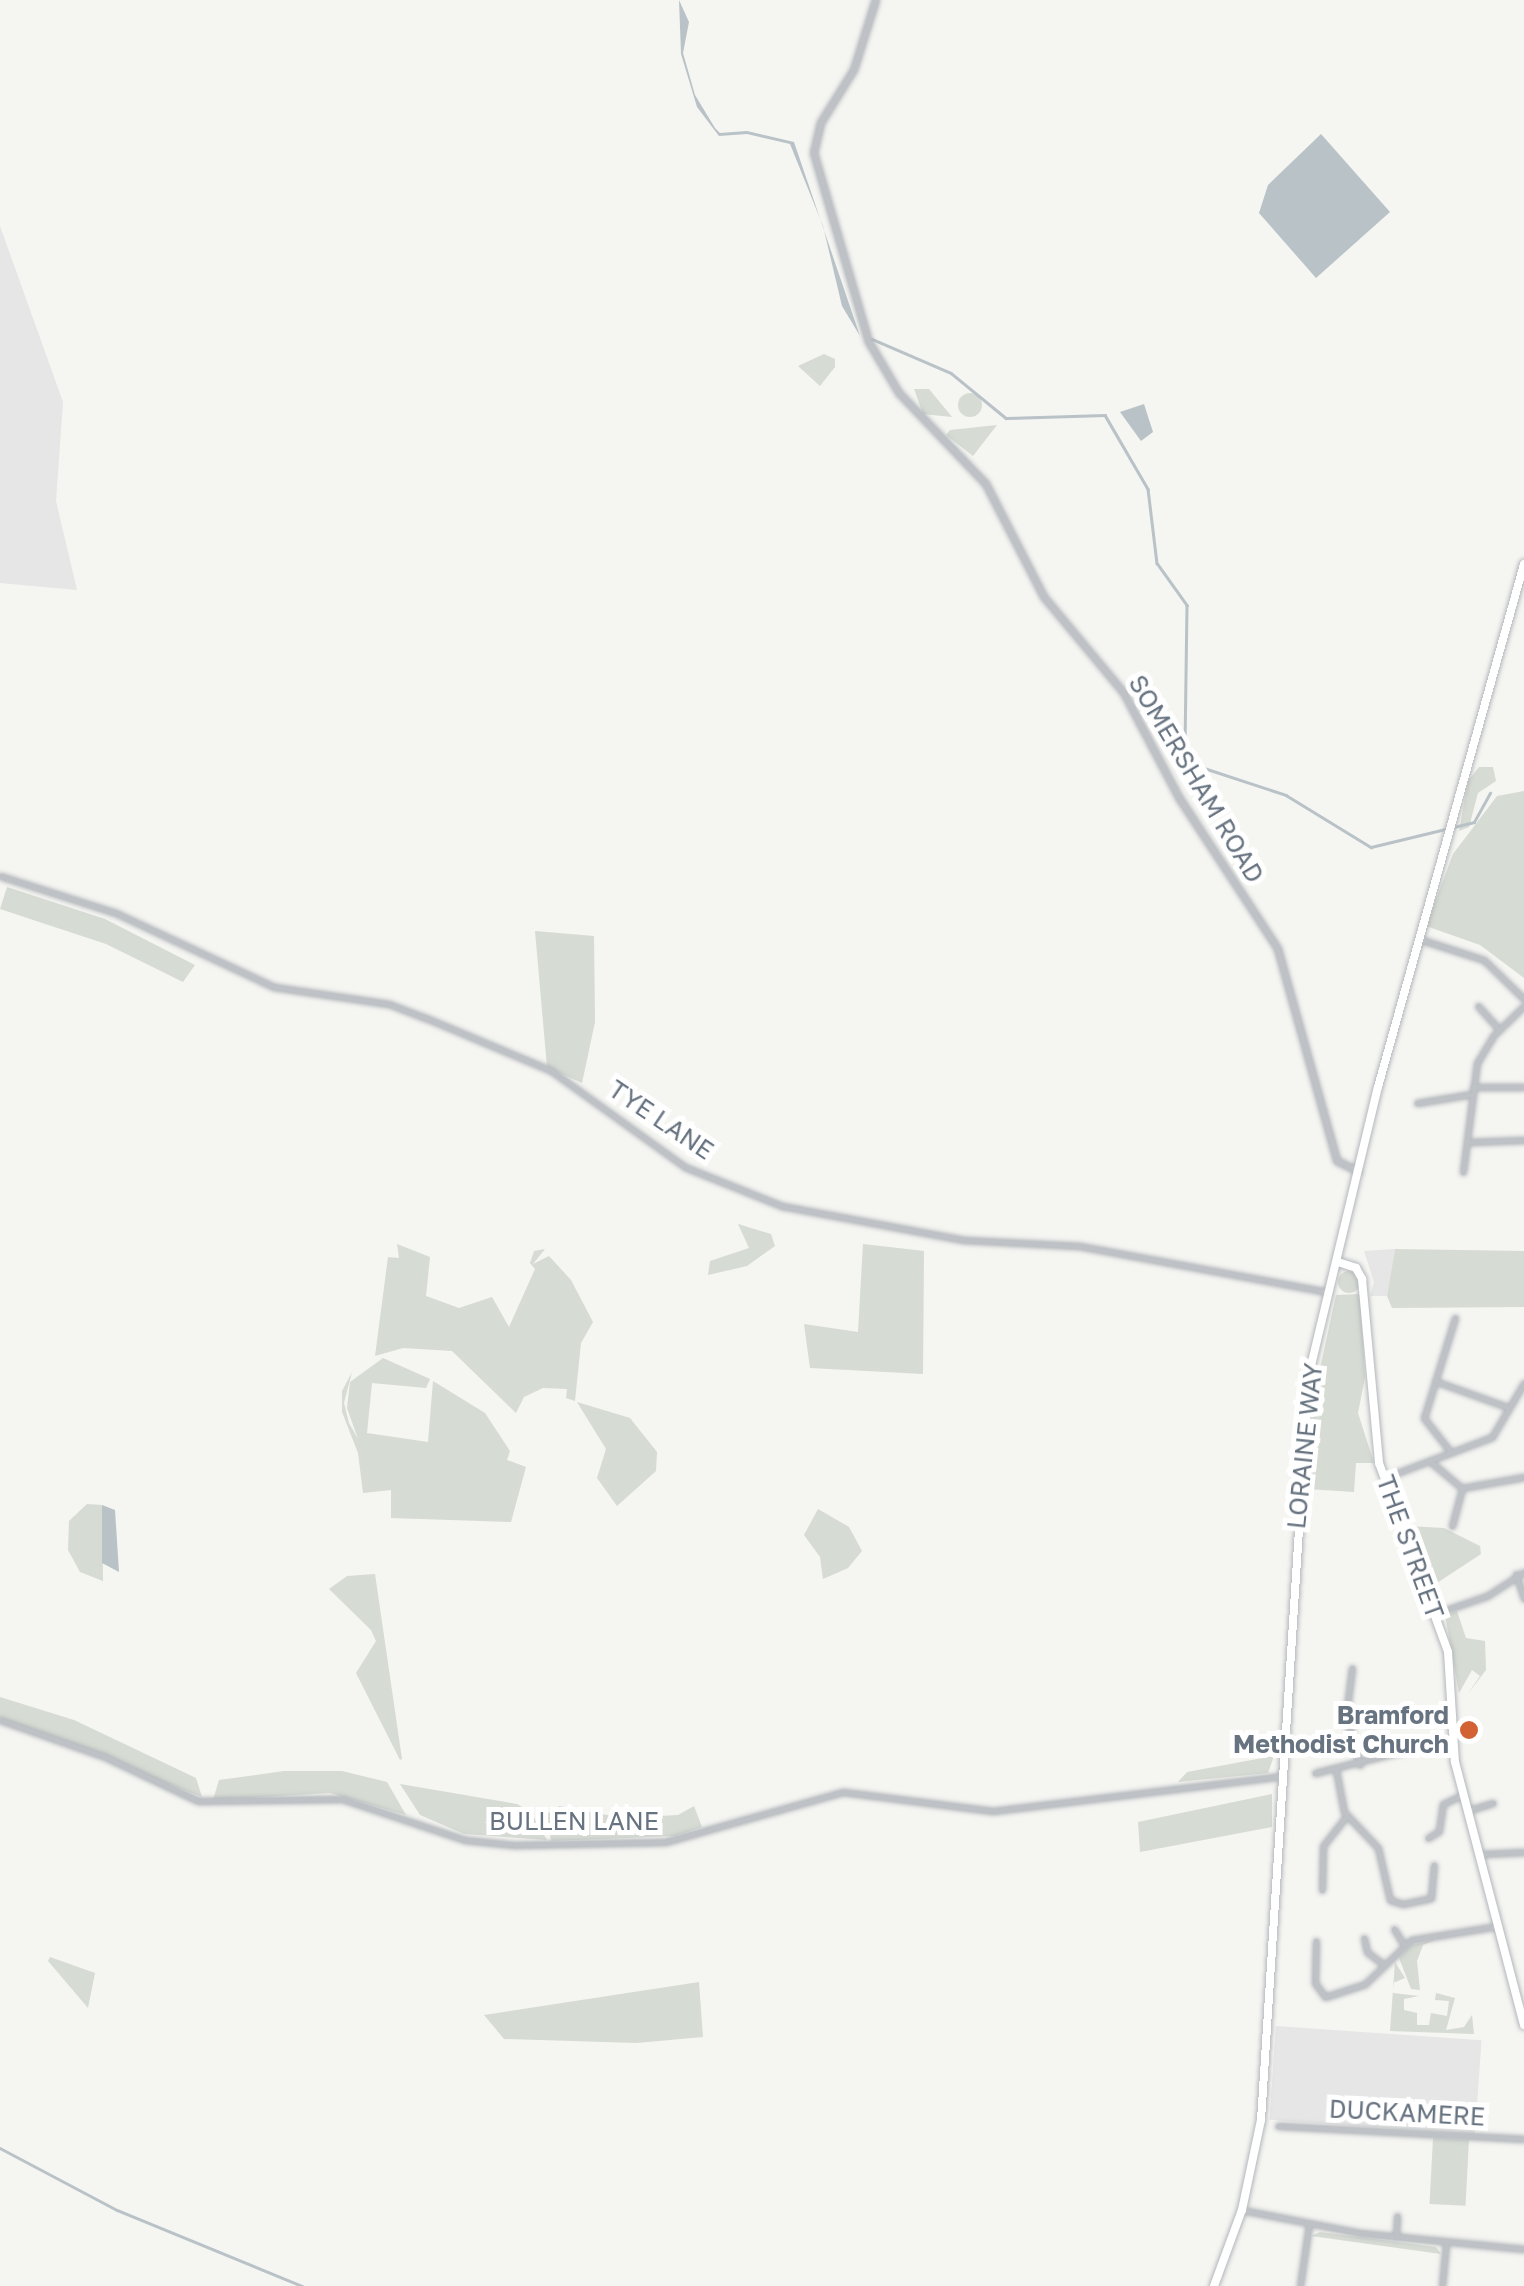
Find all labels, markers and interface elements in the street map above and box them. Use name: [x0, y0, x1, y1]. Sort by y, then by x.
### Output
street label: SOMERSHAM ROAD: [1122, 670, 1270, 888]
street label: TYE LANE: [603, 1074, 719, 1166]
street label: LORAINE WAY: [1281, 1362, 1329, 1530]
street label: THE STREET: [1370, 1471, 1450, 1623]
place label: Bramford Methodist Church: [1233, 1701, 1449, 1760]
marker: Bramford Methodist Church: [1458, 1719, 1480, 1741]
street label: BULLEN LANE: [489, 1806, 659, 1836]
street label: DUCKAMERE: [1328, 2094, 1486, 2132]

